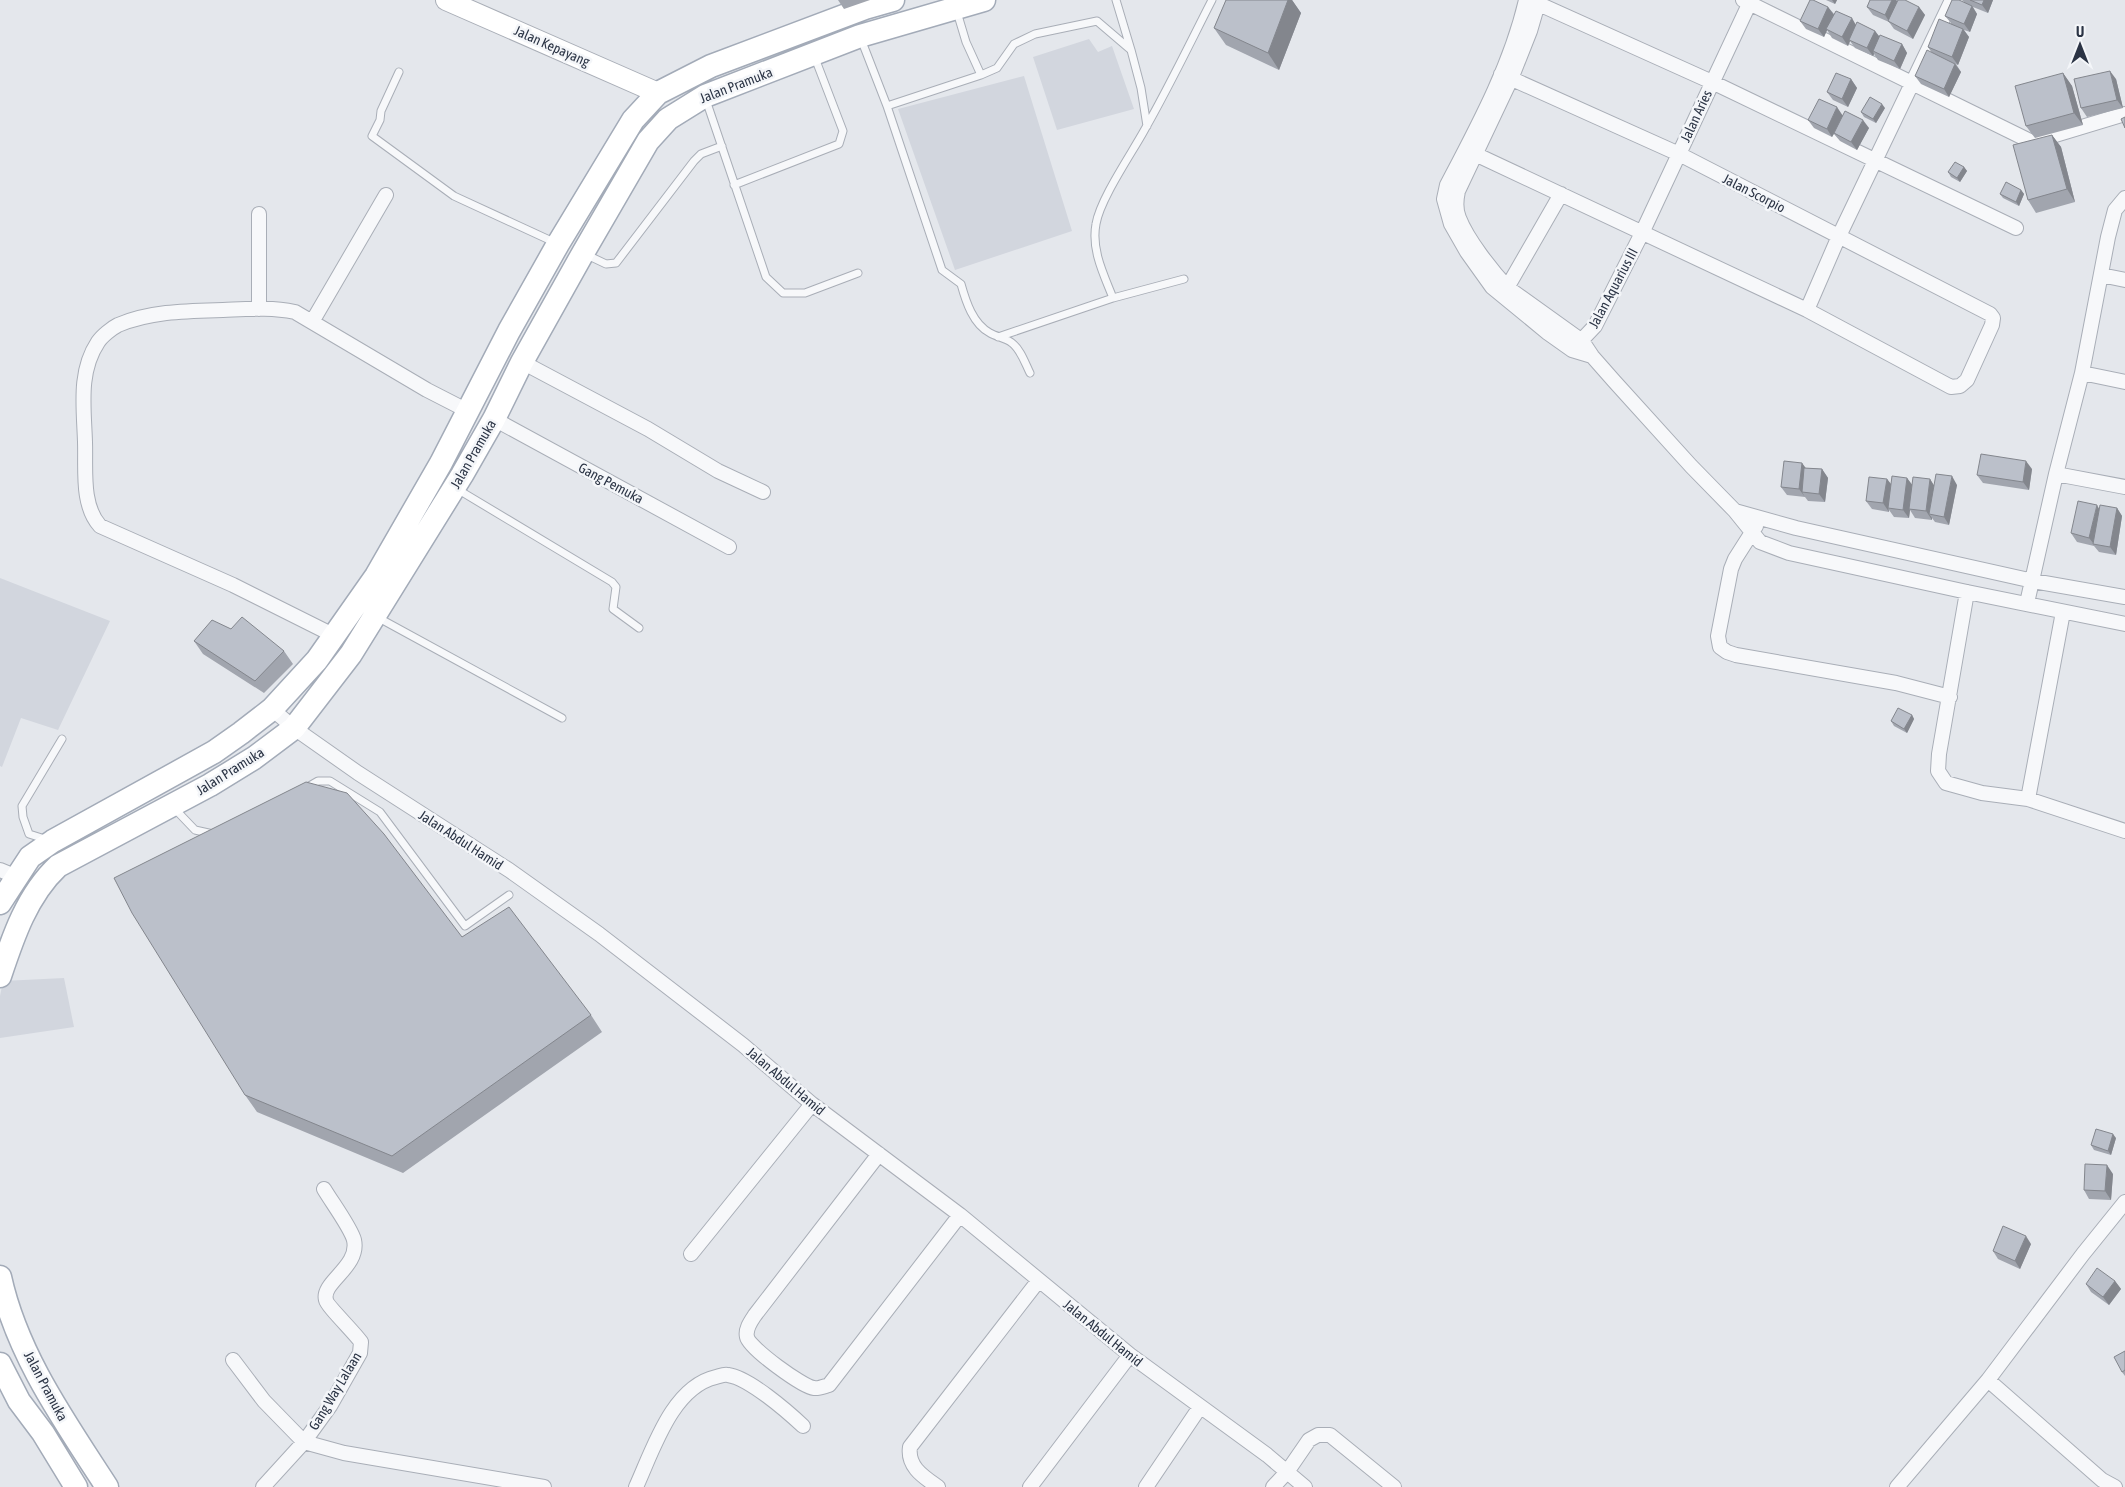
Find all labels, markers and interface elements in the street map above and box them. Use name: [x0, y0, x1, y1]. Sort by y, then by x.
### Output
north arrow: [2055, 20, 2105, 70]
street label: Jalan Kepayang: [512, 22, 592, 70]
text: U: [2076, 24, 2084, 40]
street label: Jalan Pramuka: [697, 64, 775, 106]
street label: Jalan Aries: [1677, 87, 1715, 145]
street label: Jalan Scorpio: [1720, 170, 1788, 216]
street label: Jalan Aquarius III: [1585, 245, 1641, 331]
street label: Jalan Pramuka: [447, 417, 499, 491]
street label: Gang Pemuka: [576, 459, 646, 507]
street label: Jalan Pramuka: [193, 744, 267, 798]
street label: Jalan Abdul Hamid: [416, 807, 506, 873]
street label: Jalan Abdul Hamid: [744, 1044, 828, 1118]
street label: Jalan Abdul Hamid: [1060, 1296, 1146, 1370]
street label: Jalan Pramuka: [21, 1348, 71, 1424]
street label: Gang Way Lalaan: [305, 1349, 365, 1433]

